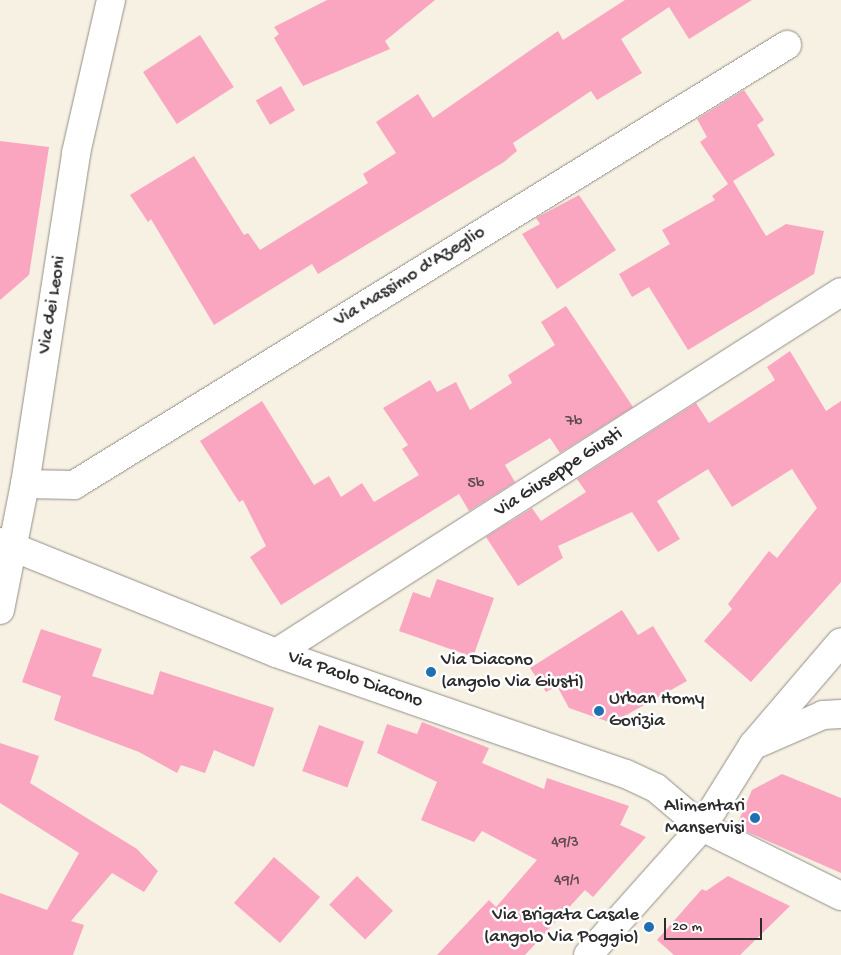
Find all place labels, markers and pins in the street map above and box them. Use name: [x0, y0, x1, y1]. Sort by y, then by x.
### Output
place label: Via Diacono (angolo Via Giusti): [441, 650, 584, 694]
marker: Via Diacono (angolo Via Giusti): [425, 666, 437, 678]
place label: Urban Homy Gorizia: [609, 689, 704, 733]
marker: Urban Homy Gorizia: [593, 705, 605, 717]
place label: Alimentari Manservisi: [664, 796, 745, 840]
marker: Alimentari Manservisi: [749, 812, 761, 824]
place label: Via Brigata Casale (angolo Via Poggio): [484, 905, 639, 949]
marker: Via Brigata Casale (angolo Via Poggio): [643, 921, 655, 933]

